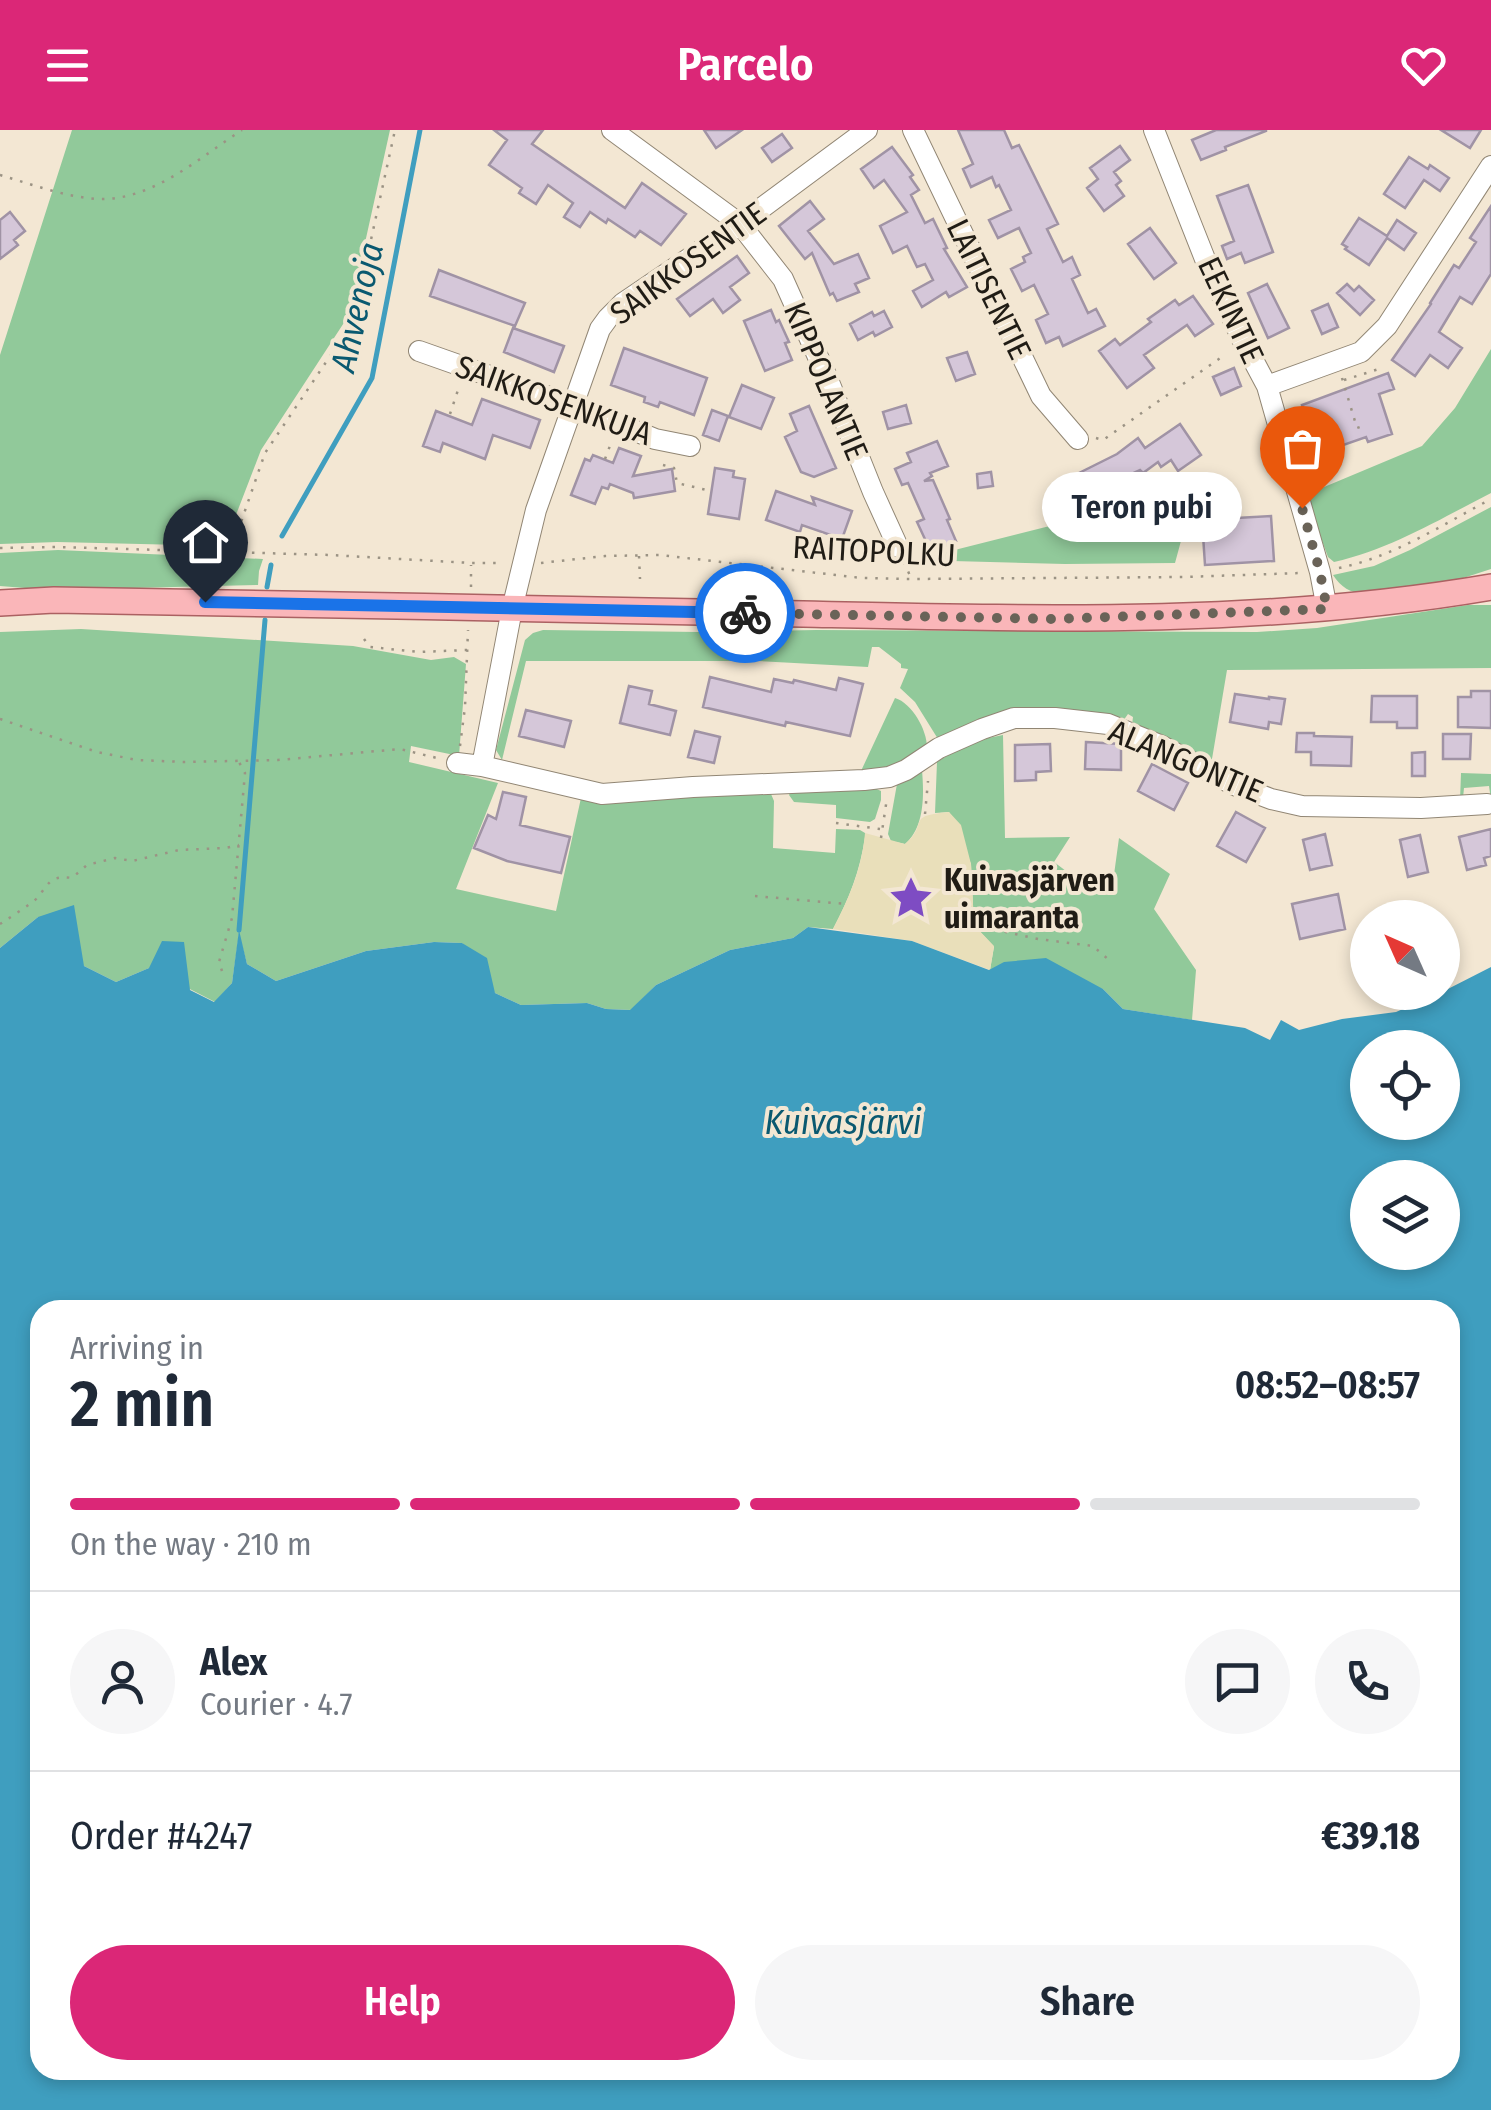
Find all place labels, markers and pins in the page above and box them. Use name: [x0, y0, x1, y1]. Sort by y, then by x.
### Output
pin: [1260, 406, 1345, 509]
callout: Teron pubi: [1042, 473, 1242, 543]
pin: [163, 500, 248, 603]
place label: Kuivasjärven uimaranta: [944, 861, 1115, 936]
place icon: Kuivasjärven uimaranta: [887, 874, 935, 922]

